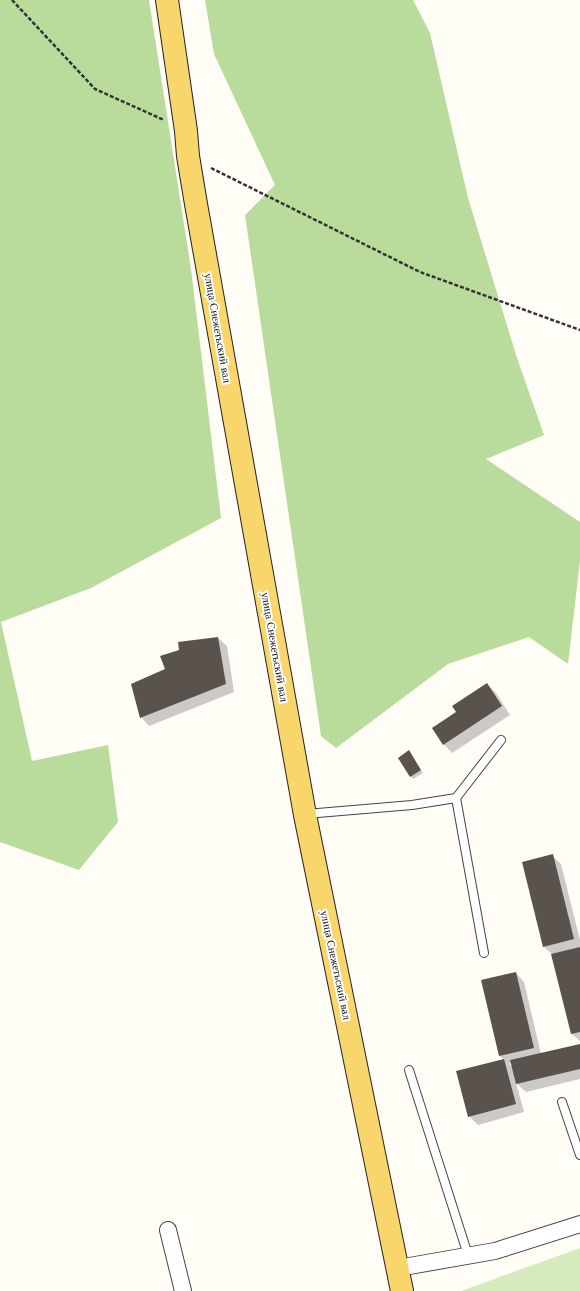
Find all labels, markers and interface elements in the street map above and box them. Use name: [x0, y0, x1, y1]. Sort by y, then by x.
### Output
street label: улица Снежетьский вал: [201, 272, 235, 385]
street label: улица Снежетьский вал: [258, 591, 292, 704]
street label: улица Снежетьский вал: [318, 909, 355, 1021]

